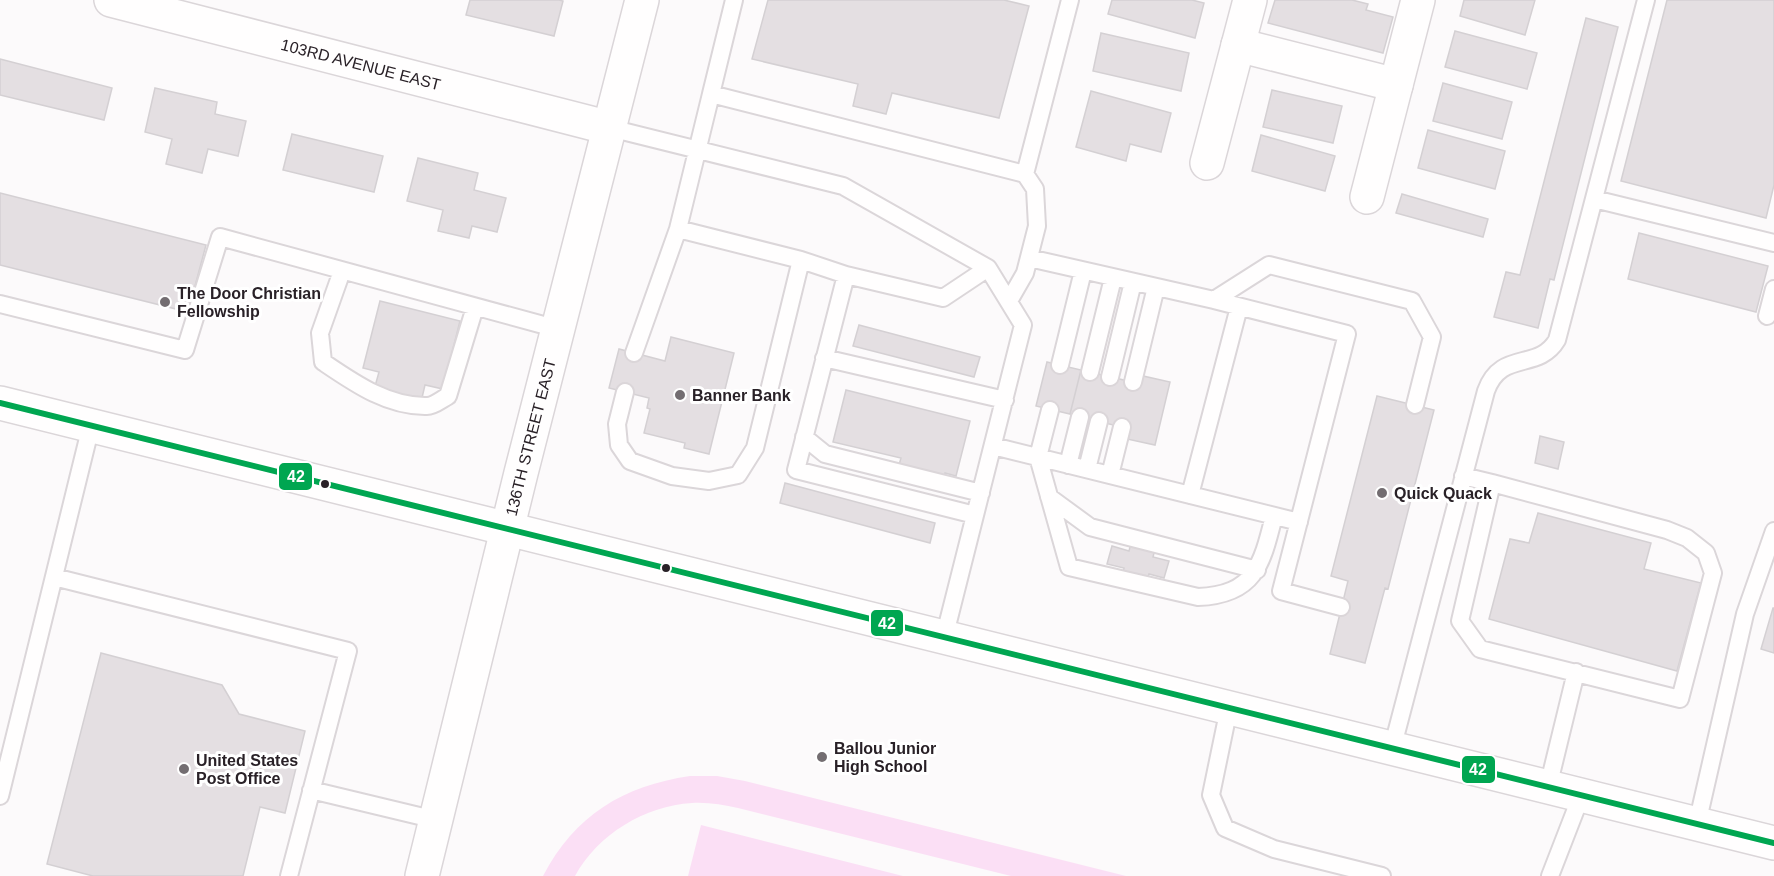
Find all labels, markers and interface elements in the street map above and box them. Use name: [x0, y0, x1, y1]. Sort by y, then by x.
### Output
street label: 103RD AVENUE EAST: [279, 35, 443, 93]
place label: The Door Christian Fellowship: [177, 285, 321, 320]
marker: The Door Christian Fellowship: [158, 295, 172, 309]
street label: 136TH STREET EAST: [502, 357, 558, 518]
place label: Banner Bank: [692, 387, 791, 404]
marker: Banner Bank: [673, 388, 687, 402]
line badge: 42: [278, 462, 313, 491]
text: 42: [287, 468, 305, 485]
unlabelled marker: [319, 478, 331, 490]
place label: Quick Quack: [1394, 485, 1492, 502]
marker: Quick Quack: [1375, 486, 1389, 500]
unlabelled marker: [660, 562, 672, 574]
line badge: 42: [870, 609, 904, 637]
text: 42: [878, 615, 896, 632]
place label: Ballou Junior High School: [834, 740, 936, 775]
marker: Ballou Junior High School: [815, 750, 829, 764]
place label: United States Post Office: [196, 752, 298, 787]
line badge: 42: [1461, 755, 1496, 784]
text: 42: [1469, 761, 1487, 778]
marker: United States Post Office: [177, 762, 191, 776]

